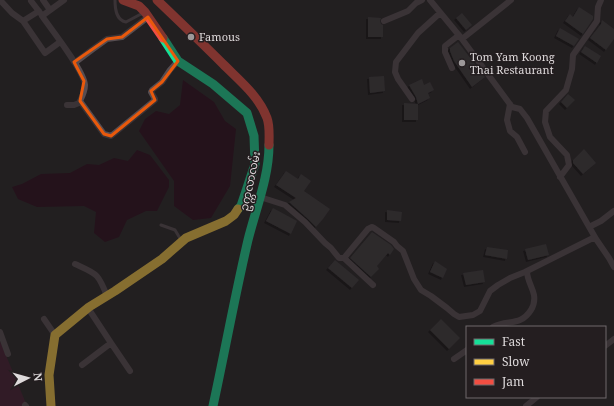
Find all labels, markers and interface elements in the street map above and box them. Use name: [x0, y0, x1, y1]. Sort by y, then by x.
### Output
place label: Famous: [199, 29, 240, 44]
marker: Famous: [186, 32, 196, 42]
place label: Tom Yam Koong Thai Restaurant: [470, 49, 555, 77]
marker: Tom Yam Koong Thai Restaurant: [457, 58, 467, 68]
street label: ဥက္ကလာလမ်း: [236, 149, 265, 213]
legend: [466, 326, 606, 398]
text: Fast: [502, 333, 525, 350]
text: Slow: [502, 353, 530, 370]
north arrow: [8, 358, 48, 398]
text: N: [31, 372, 46, 382]
text: Jam: [501, 373, 524, 390]

